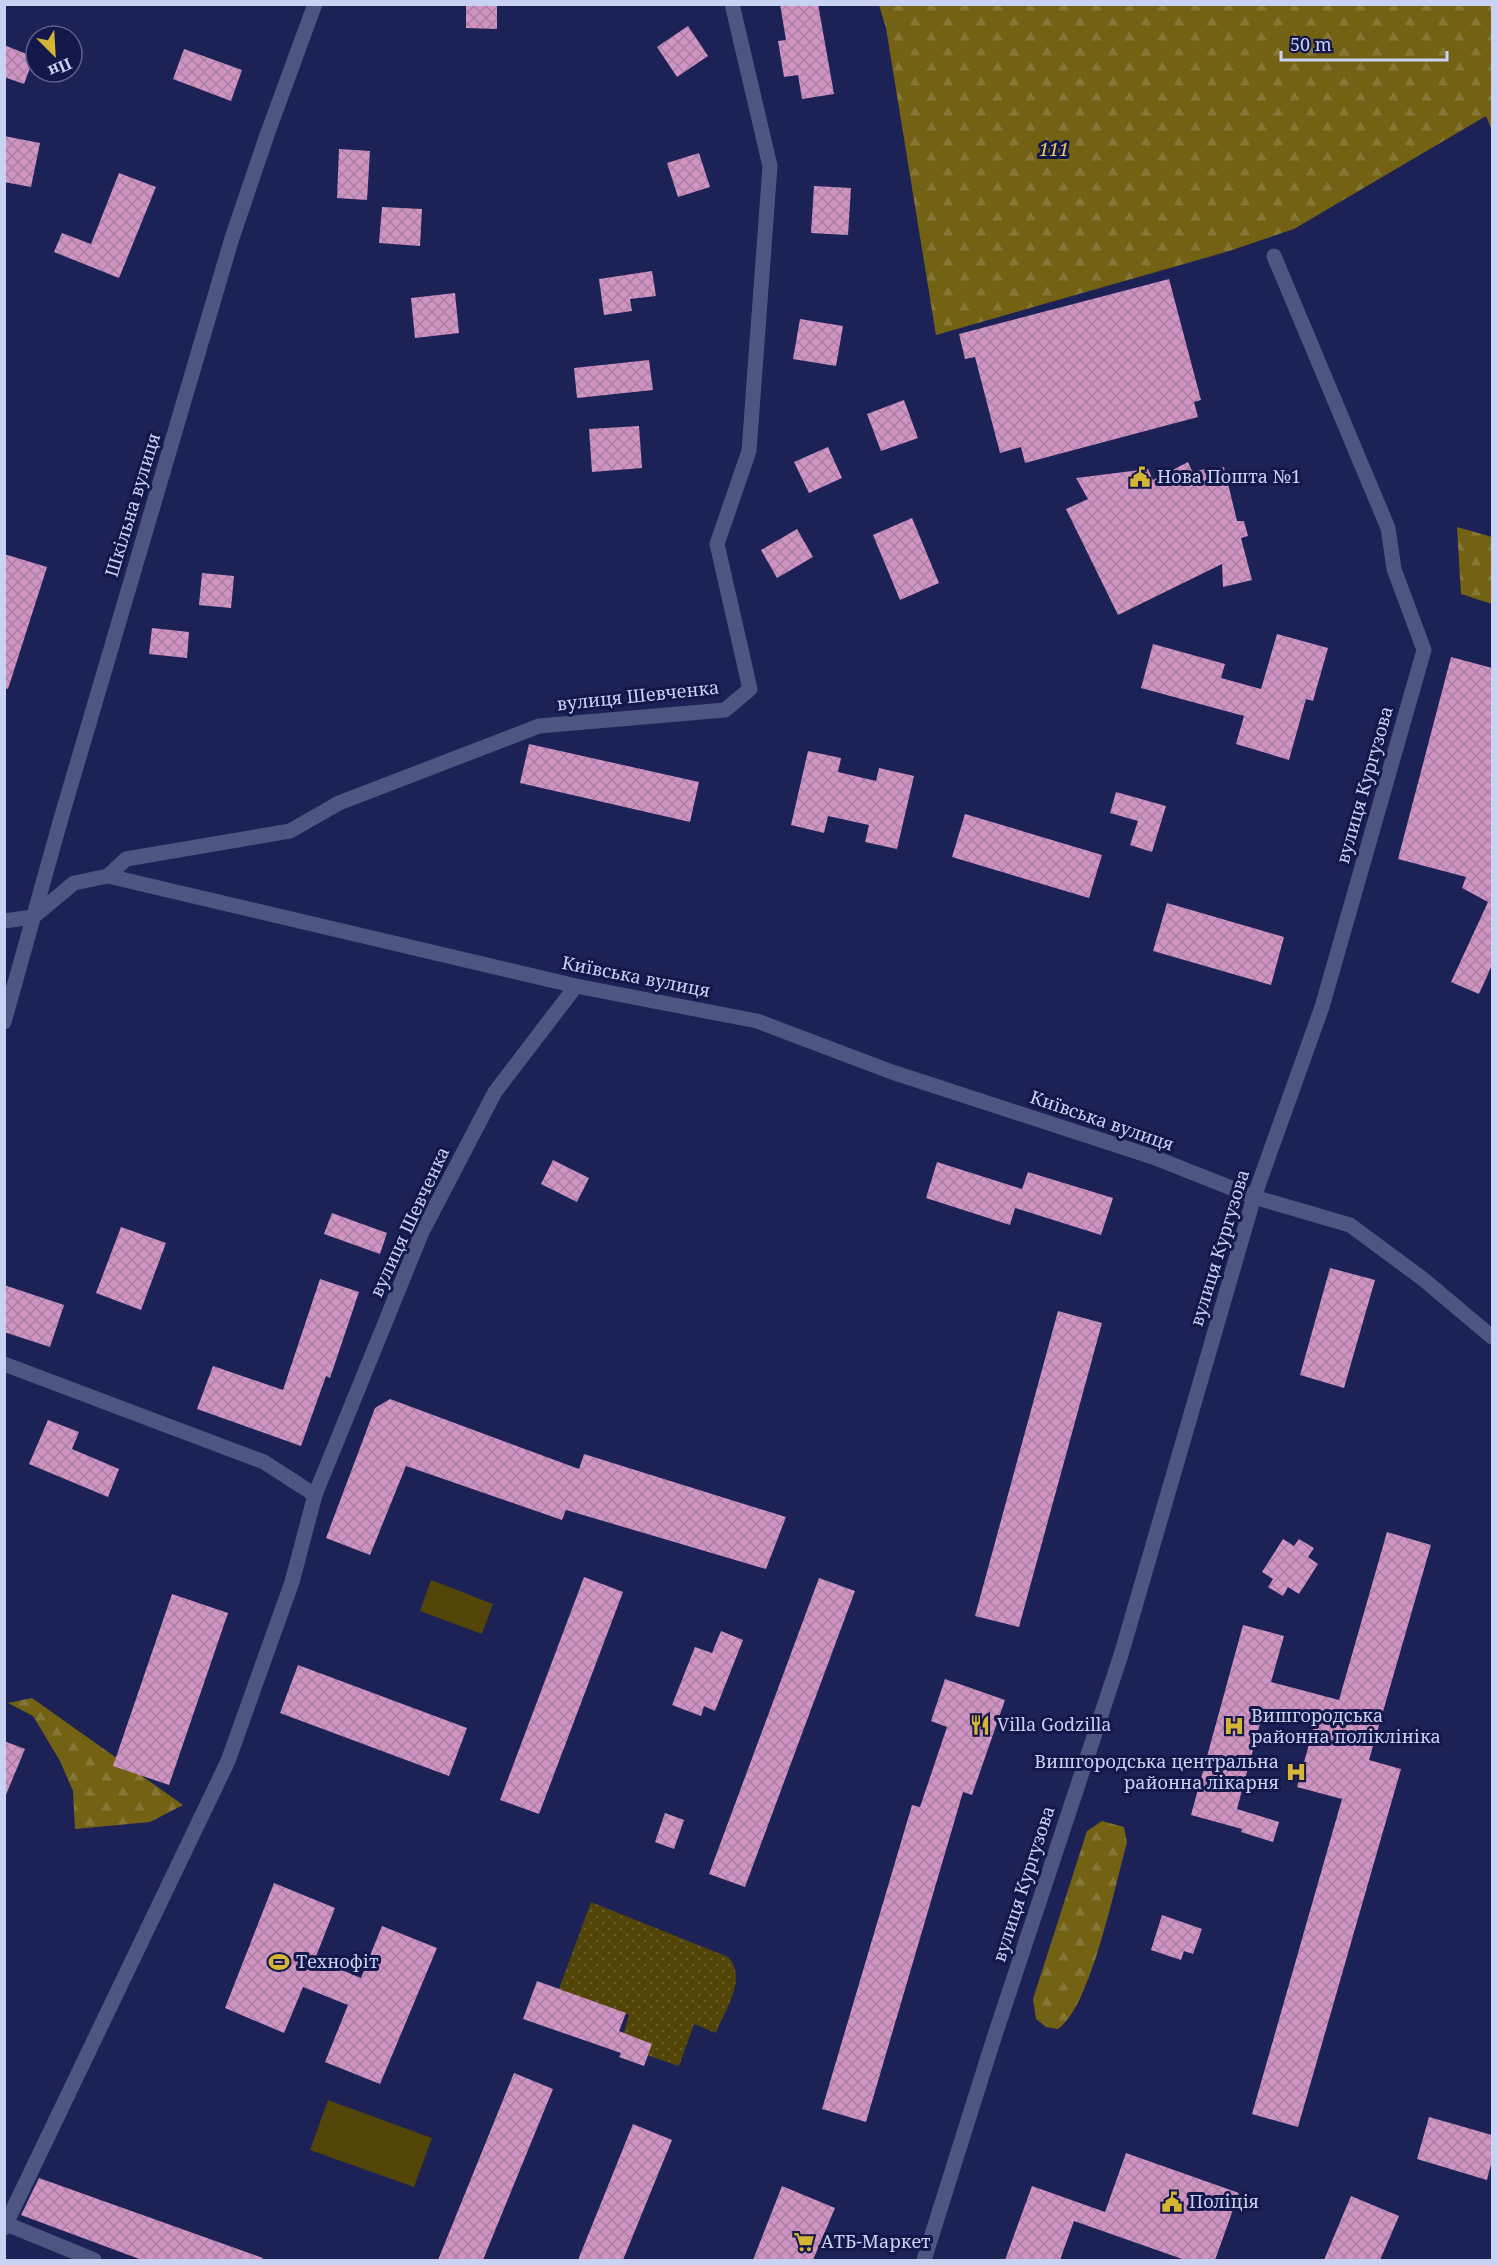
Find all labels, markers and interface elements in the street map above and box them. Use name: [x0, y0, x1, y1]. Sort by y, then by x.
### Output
north arrow: [24, 24, 84, 84]
scale bar: [1281, 24, 1448, 62]
text: 50 m: [1290, 32, 1332, 56]
text: Пн: [45, 53, 75, 83]
park label: 111: [1039, 137, 1069, 161]
street label: Шкільна вулиця: [99, 430, 165, 580]
place label: Нова Пошта №1: [1157, 464, 1301, 488]
public building icon: Нова Пошта №1: [1128, 465, 1152, 489]
street label: вулиця Шевченка: [556, 675, 720, 715]
street label: вулиця Кургузова: [1330, 703, 1398, 866]
street label: Київська вулиця: [560, 950, 712, 1002]
street label: Київська вулиця: [1027, 1084, 1177, 1156]
street label: вулиця Шевченка: [364, 1143, 454, 1301]
street label: вулиця Кургузова: [1184, 1166, 1254, 1329]
place label: Вишгородська районна поліклініка: [1251, 1703, 1441, 1748]
place label: Villa Godzilla: [997, 1712, 1111, 1736]
restaurant icon: Villa Godzilla: [968, 1713, 992, 1737]
hospital icon: Вишгородська районна поліклініка: [1222, 1714, 1246, 1738]
place label: Вишгородська центральна районна лікарня: [1034, 1749, 1279, 1794]
hospital icon: Вишгородська центральна районна лікарня: [1284, 1760, 1308, 1784]
street label: вулиця Кургузова: [987, 1803, 1060, 1965]
place label: Технофіт: [296, 1949, 379, 1973]
sports icon: Технофіт: [267, 1950, 291, 1974]
place label: Поліція: [1189, 2189, 1259, 2213]
public building icon: Поліція: [1160, 2190, 1184, 2214]
place label: АТБ-Маркет: [821, 2229, 931, 2253]
supermarket icon: АТБ-Маркет: [792, 2230, 816, 2254]

